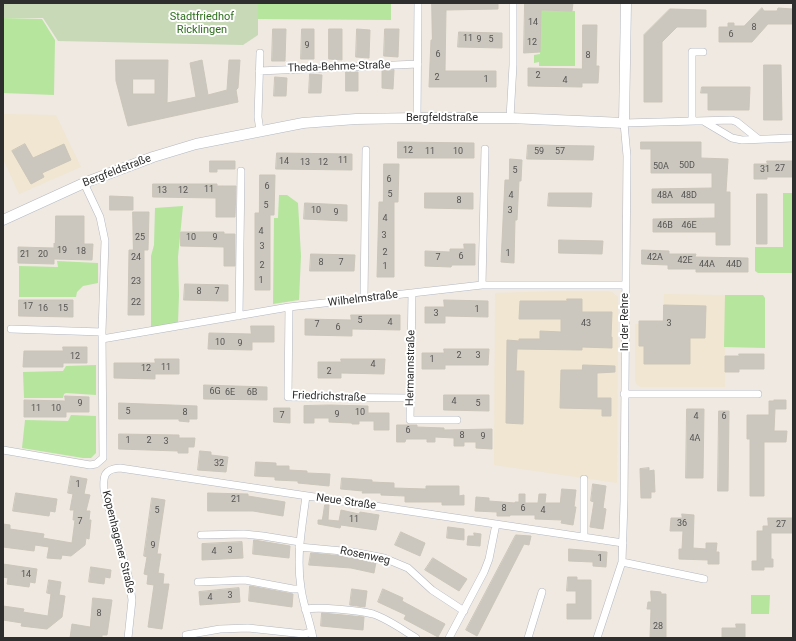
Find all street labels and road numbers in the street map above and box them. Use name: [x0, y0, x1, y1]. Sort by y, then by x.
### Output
street label: Theda-Behme-Straße: [287, 59, 391, 75]
street label: Bergfeldstraße: [406, 111, 478, 125]
street label: Bergfeldstraße: [81, 152, 153, 190]
street label: Wilhelmstraße: [327, 288, 399, 310]
street label: In der Rehre: [618, 293, 632, 351]
street label: Hermannstraße: [404, 330, 418, 406]
street label: Friedrichstraße: [292, 389, 366, 405]
street label: Kopenhagener Straße: [99, 489, 137, 595]
street label: Neue Straße: [315, 491, 377, 513]
street label: Rosenweg: [339, 544, 391, 568]

